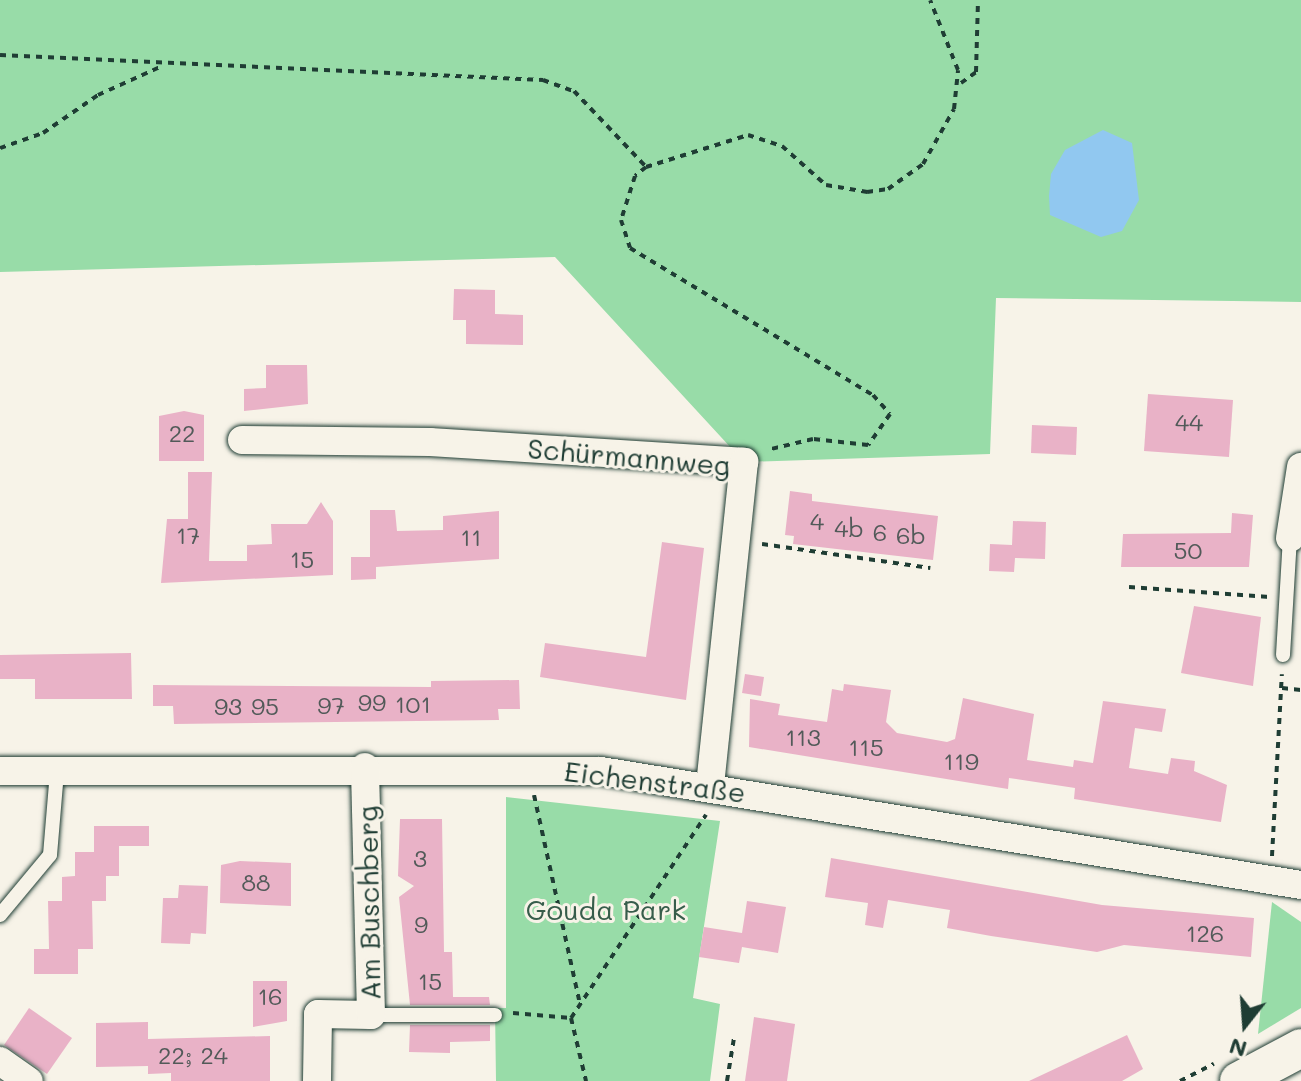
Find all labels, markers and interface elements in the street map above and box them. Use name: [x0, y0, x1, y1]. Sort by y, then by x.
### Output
house number: 44: [1175, 408, 1203, 436]
house number: 22: [169, 419, 195, 447]
street label: Schürmannweg: [526, 430, 732, 482]
house number: 4: [810, 507, 824, 535]
house number: 4b: [834, 514, 864, 542]
house number: 6: [873, 518, 887, 546]
house number: 17: [176, 521, 200, 549]
house number: 6b: [896, 521, 926, 549]
house number: 11: [460, 523, 482, 551]
house number: 50: [1174, 536, 1202, 564]
house number: 15: [290, 545, 314, 573]
house number: 99: [358, 688, 386, 716]
house number: 101: [395, 690, 431, 718]
house number: 97: [317, 691, 345, 719]
house number: 93: [214, 692, 242, 720]
house number: 95: [251, 692, 279, 720]
house number: 113: [785, 723, 821, 751]
house number: 115: [848, 733, 884, 761]
house number: 119: [943, 747, 979, 775]
street label: Eichenstraße: [563, 753, 747, 809]
street label: Am Buschberg: [350, 805, 386, 1001]
house number: 3: [413, 844, 427, 872]
house number: 88: [241, 868, 271, 896]
park label: Gouda Park: [526, 892, 686, 926]
house number: 9: [414, 910, 428, 938]
house number: 126: [1186, 919, 1224, 947]
house number: 15: [418, 967, 442, 995]
house number: 16: [257, 982, 283, 1010]
north arrow: [1205, 985, 1285, 1065]
text: N: [1226, 1032, 1250, 1065]
house number: 22; 24: [158, 1041, 228, 1069]

